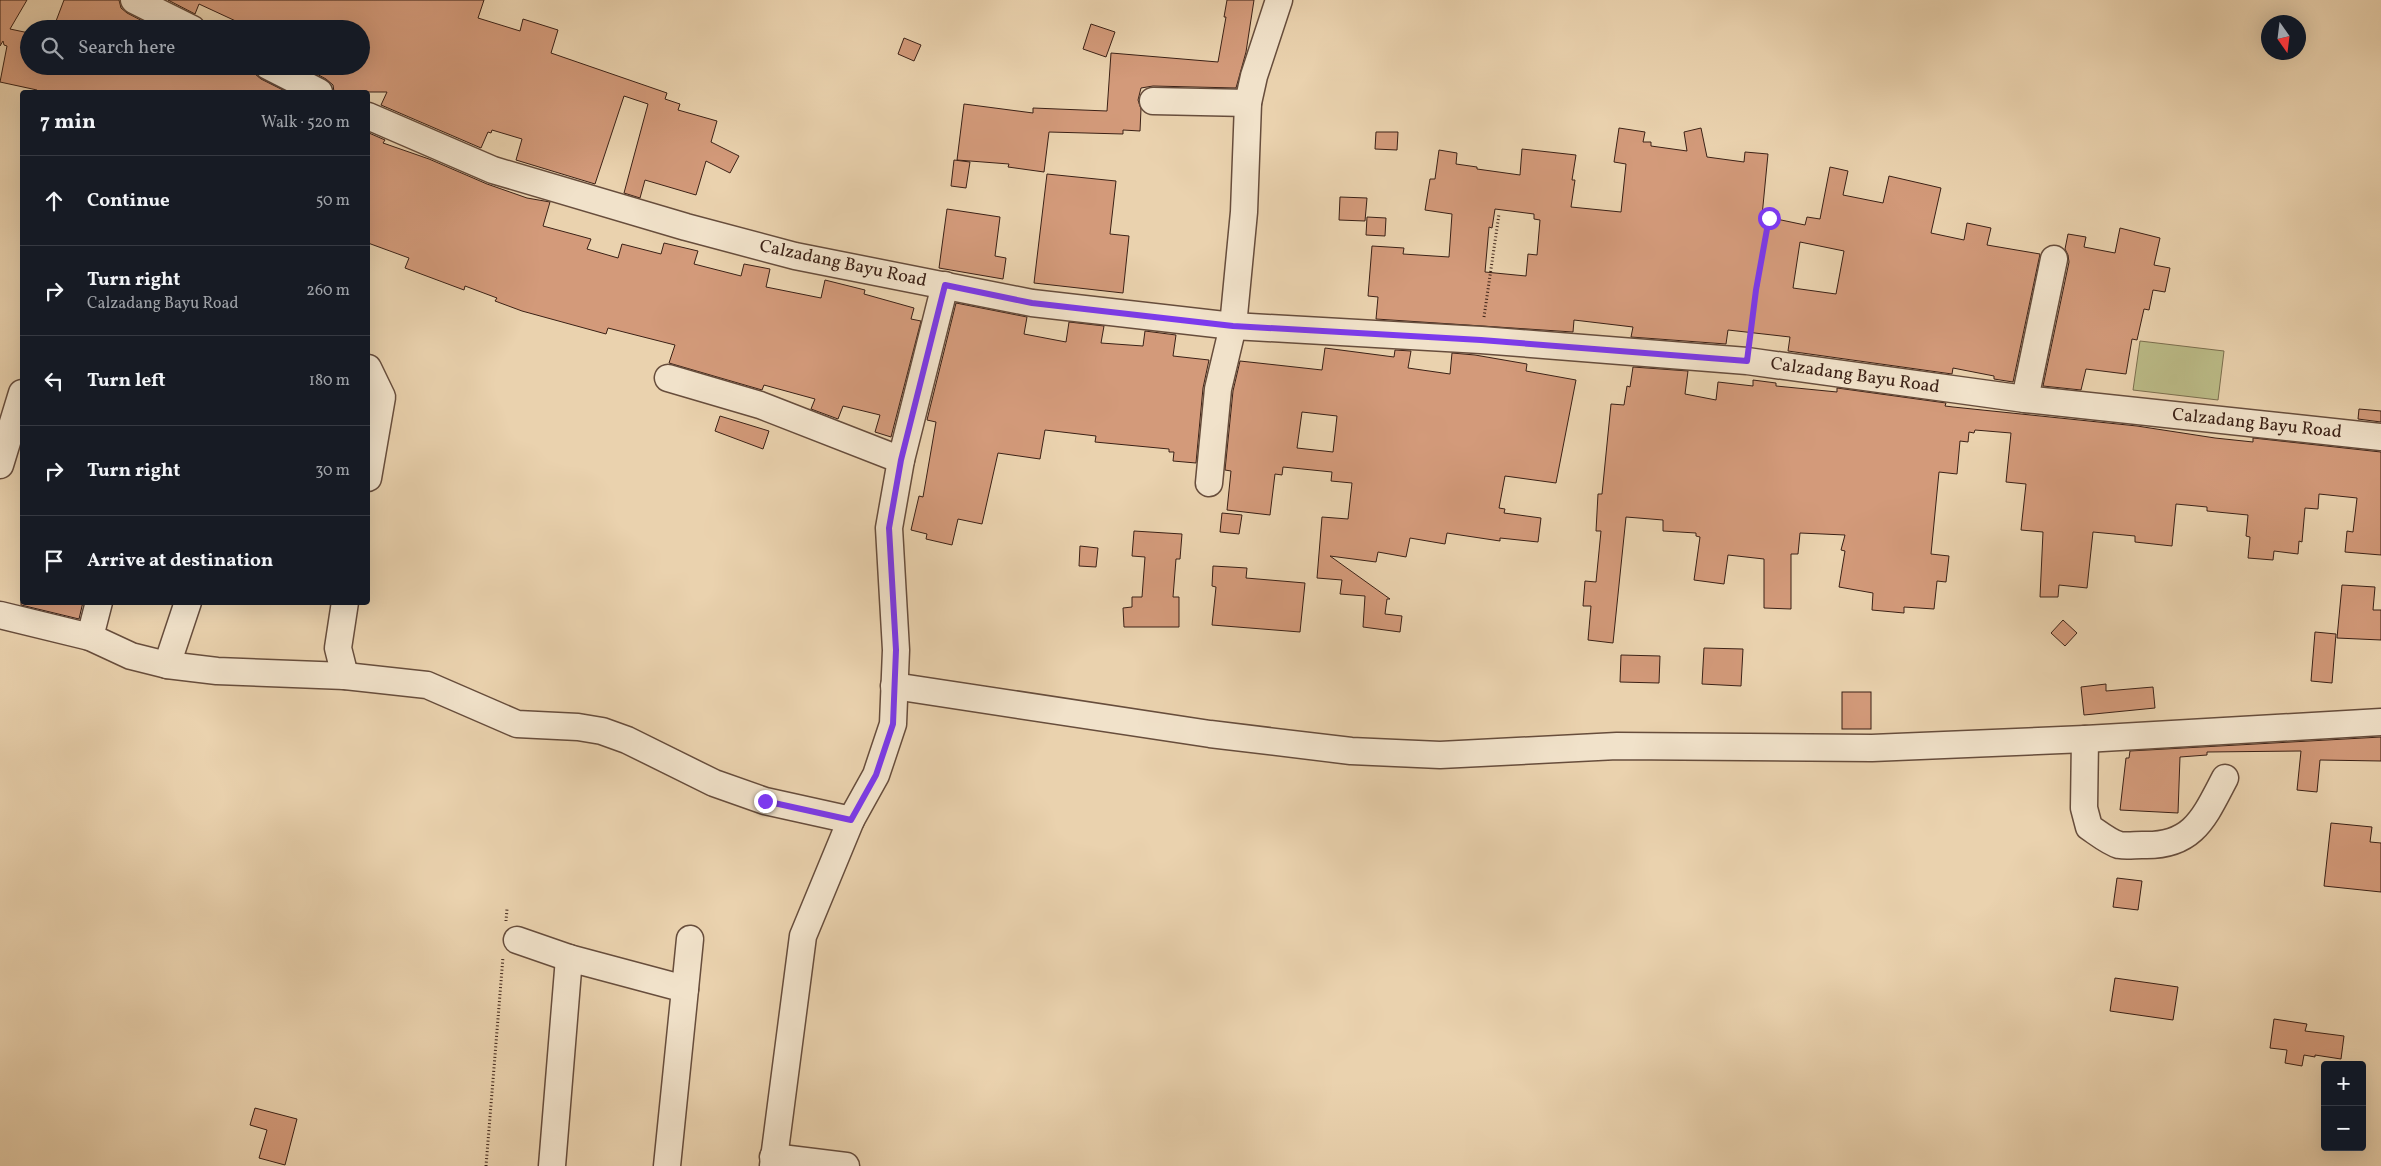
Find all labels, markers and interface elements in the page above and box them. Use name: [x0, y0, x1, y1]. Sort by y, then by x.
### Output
north arrow: [2261, 15, 2306, 60]
search box: [20, 20, 370, 75]
icon: search: [38, 34, 66, 62]
text: Search here: [78, 35, 175, 61]
text: 7 min: [40, 108, 96, 137]
text: Walk · 520 m: [261, 112, 350, 134]
icon: ahead: [40, 187, 68, 215]
text: Continue: [87, 188, 170, 214]
text: 50 m: [316, 190, 350, 212]
route start: [1758, 207, 1781, 230]
street label: Calzadang Bayu Road: [757, 234, 929, 294]
text: Turn right: [87, 267, 180, 293]
icon: right: [40, 277, 68, 305]
text: 260 m: [306, 280, 350, 302]
text: Calzadang Bayu Road: [87, 293, 239, 315]
street label: Calzadang Bayu Road: [1769, 352, 1941, 400]
icon: left: [40, 367, 68, 395]
text: Turn left: [87, 368, 166, 394]
text: 180 m: [309, 370, 350, 392]
street label: Calzadang Bayu Road: [2171, 403, 2343, 445]
icon: right: [40, 457, 68, 485]
text: Turn right: [87, 458, 180, 484]
text: 30 m: [315, 460, 350, 482]
icon: arrive: [40, 547, 68, 575]
text: Arrive at destination: [87, 548, 273, 574]
route end: [754, 790, 777, 813]
map controls: [2321, 1061, 2366, 1151]
button: +: [2321, 1061, 2366, 1106]
button: −: [2321, 1106, 2366, 1151]

